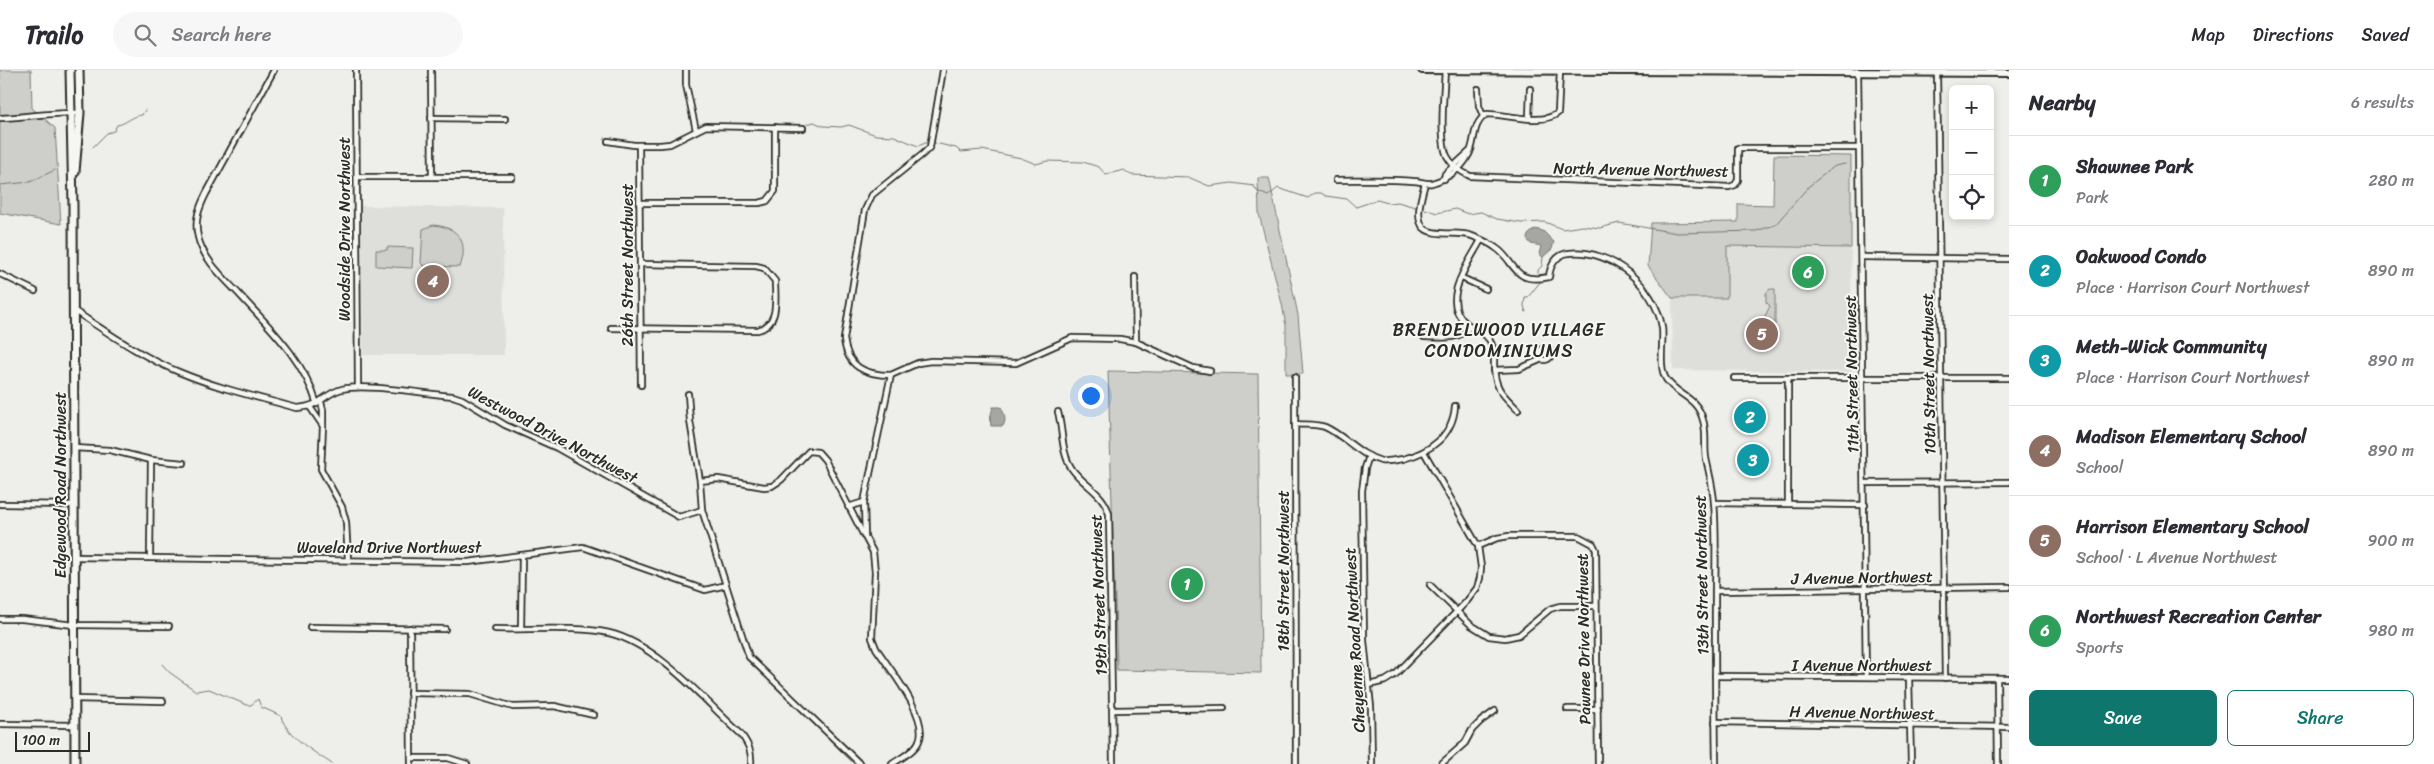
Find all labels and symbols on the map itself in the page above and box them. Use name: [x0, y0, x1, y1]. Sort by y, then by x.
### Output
street label: Woodside Drive Northwest: [330, 137, 359, 321]
street label: North Avenue Northwest: [1553, 153, 1729, 186]
street label: 26th Street Northwest: [613, 183, 642, 347]
pin: 6: [1792, 253, 1824, 291]
pin: 4: [417, 262, 449, 300]
street label: 10th Street Northwest: [1913, 293, 1944, 455]
street label: 11th Street Northwest: [1836, 294, 1867, 453]
district label: BRENDELWOOD VILLAGE CONDOMINIUMS: [1393, 314, 1605, 367]
pin: 5: [1746, 315, 1778, 353]
street label: Westwood Drive Northwest: [462, 377, 644, 492]
your location: [1078, 383, 1104, 409]
street label: Edgewood Road Northwest: [46, 392, 75, 578]
pin: 2: [1734, 398, 1766, 436]
pin: 3: [1737, 441, 1769, 479]
street label: 18th Street Northwest: [1269, 490, 1298, 652]
street label: 13th Street Northwest: [1686, 495, 1717, 655]
street label: 19th Street Northwest: [1081, 514, 1116, 676]
street label: Waveland Drive Northwest: [297, 533, 482, 562]
street label: Cheyenne Road Northwest: [1335, 547, 1374, 733]
street label: Pawnee Drive Northwest: [1568, 553, 1599, 725]
street label: J Avenue Northwest: [1790, 562, 1933, 593]
pin: 1: [1171, 565, 1203, 603]
street label: I Avenue Northwest: [1791, 651, 1932, 680]
street label: H Avenue Northwest: [1789, 697, 1935, 728]
scale bar: [15, 729, 90, 752]

